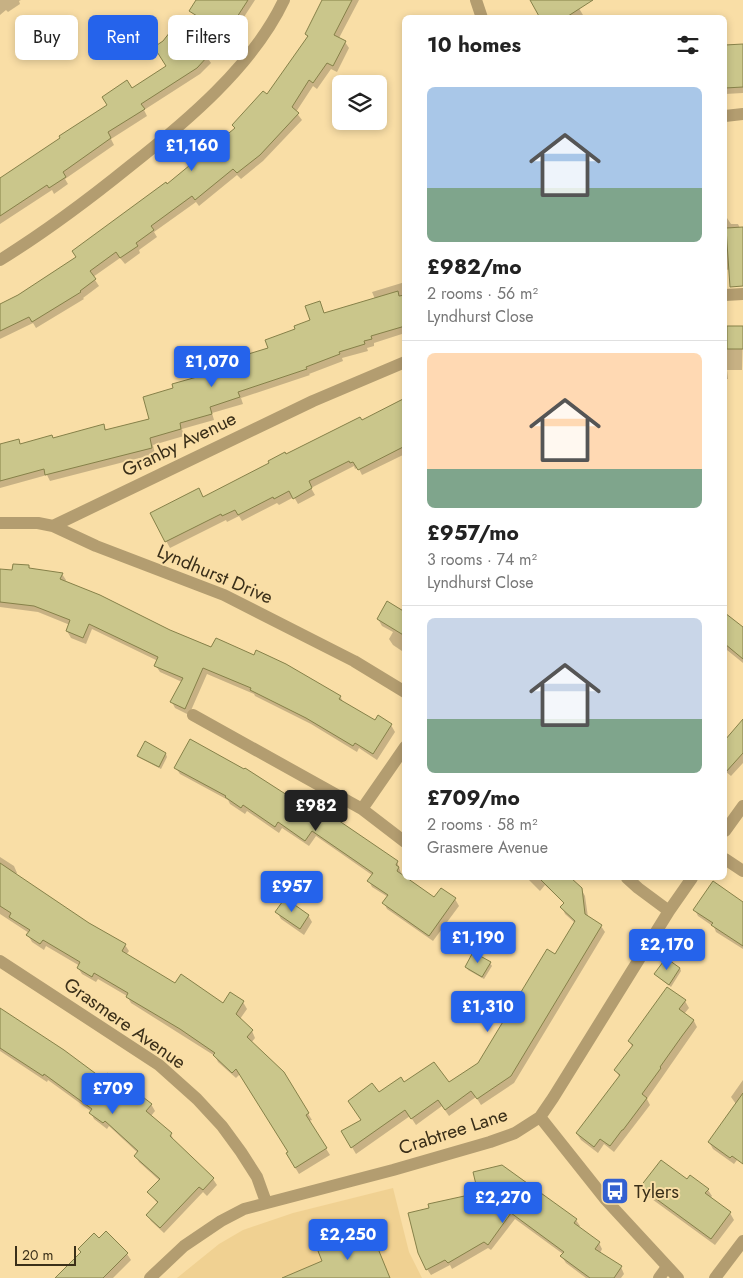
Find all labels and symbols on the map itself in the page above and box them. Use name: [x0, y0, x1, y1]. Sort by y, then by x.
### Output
pin: £1,160: [151, 130, 233, 172]
pin: £1,070: [171, 346, 253, 388]
street label: Granby Avenue: [117, 405, 241, 483]
street label: Lyndhurst Drive: [153, 537, 277, 611]
pin: £982: [286, 790, 346, 832]
pin: £957: [262, 870, 322, 913]
pin: £1,190: [437, 922, 519, 964]
pin: £2,170: [626, 928, 708, 971]
street label: Grasmere Avenue: [58, 971, 192, 1075]
pin: £1,310: [447, 990, 529, 1033]
pin: £709: [83, 1072, 143, 1115]
street label: Crabtree Lane: [395, 1101, 511, 1161]
bus stop icon: Tylers: [600, 1176, 630, 1206]
place label: Tylers: [634, 1178, 679, 1205]
pin: £2,270: [462, 1182, 544, 1224]
pin: £2,250: [307, 1218, 389, 1261]
scale bar: [15, 1243, 76, 1266]

